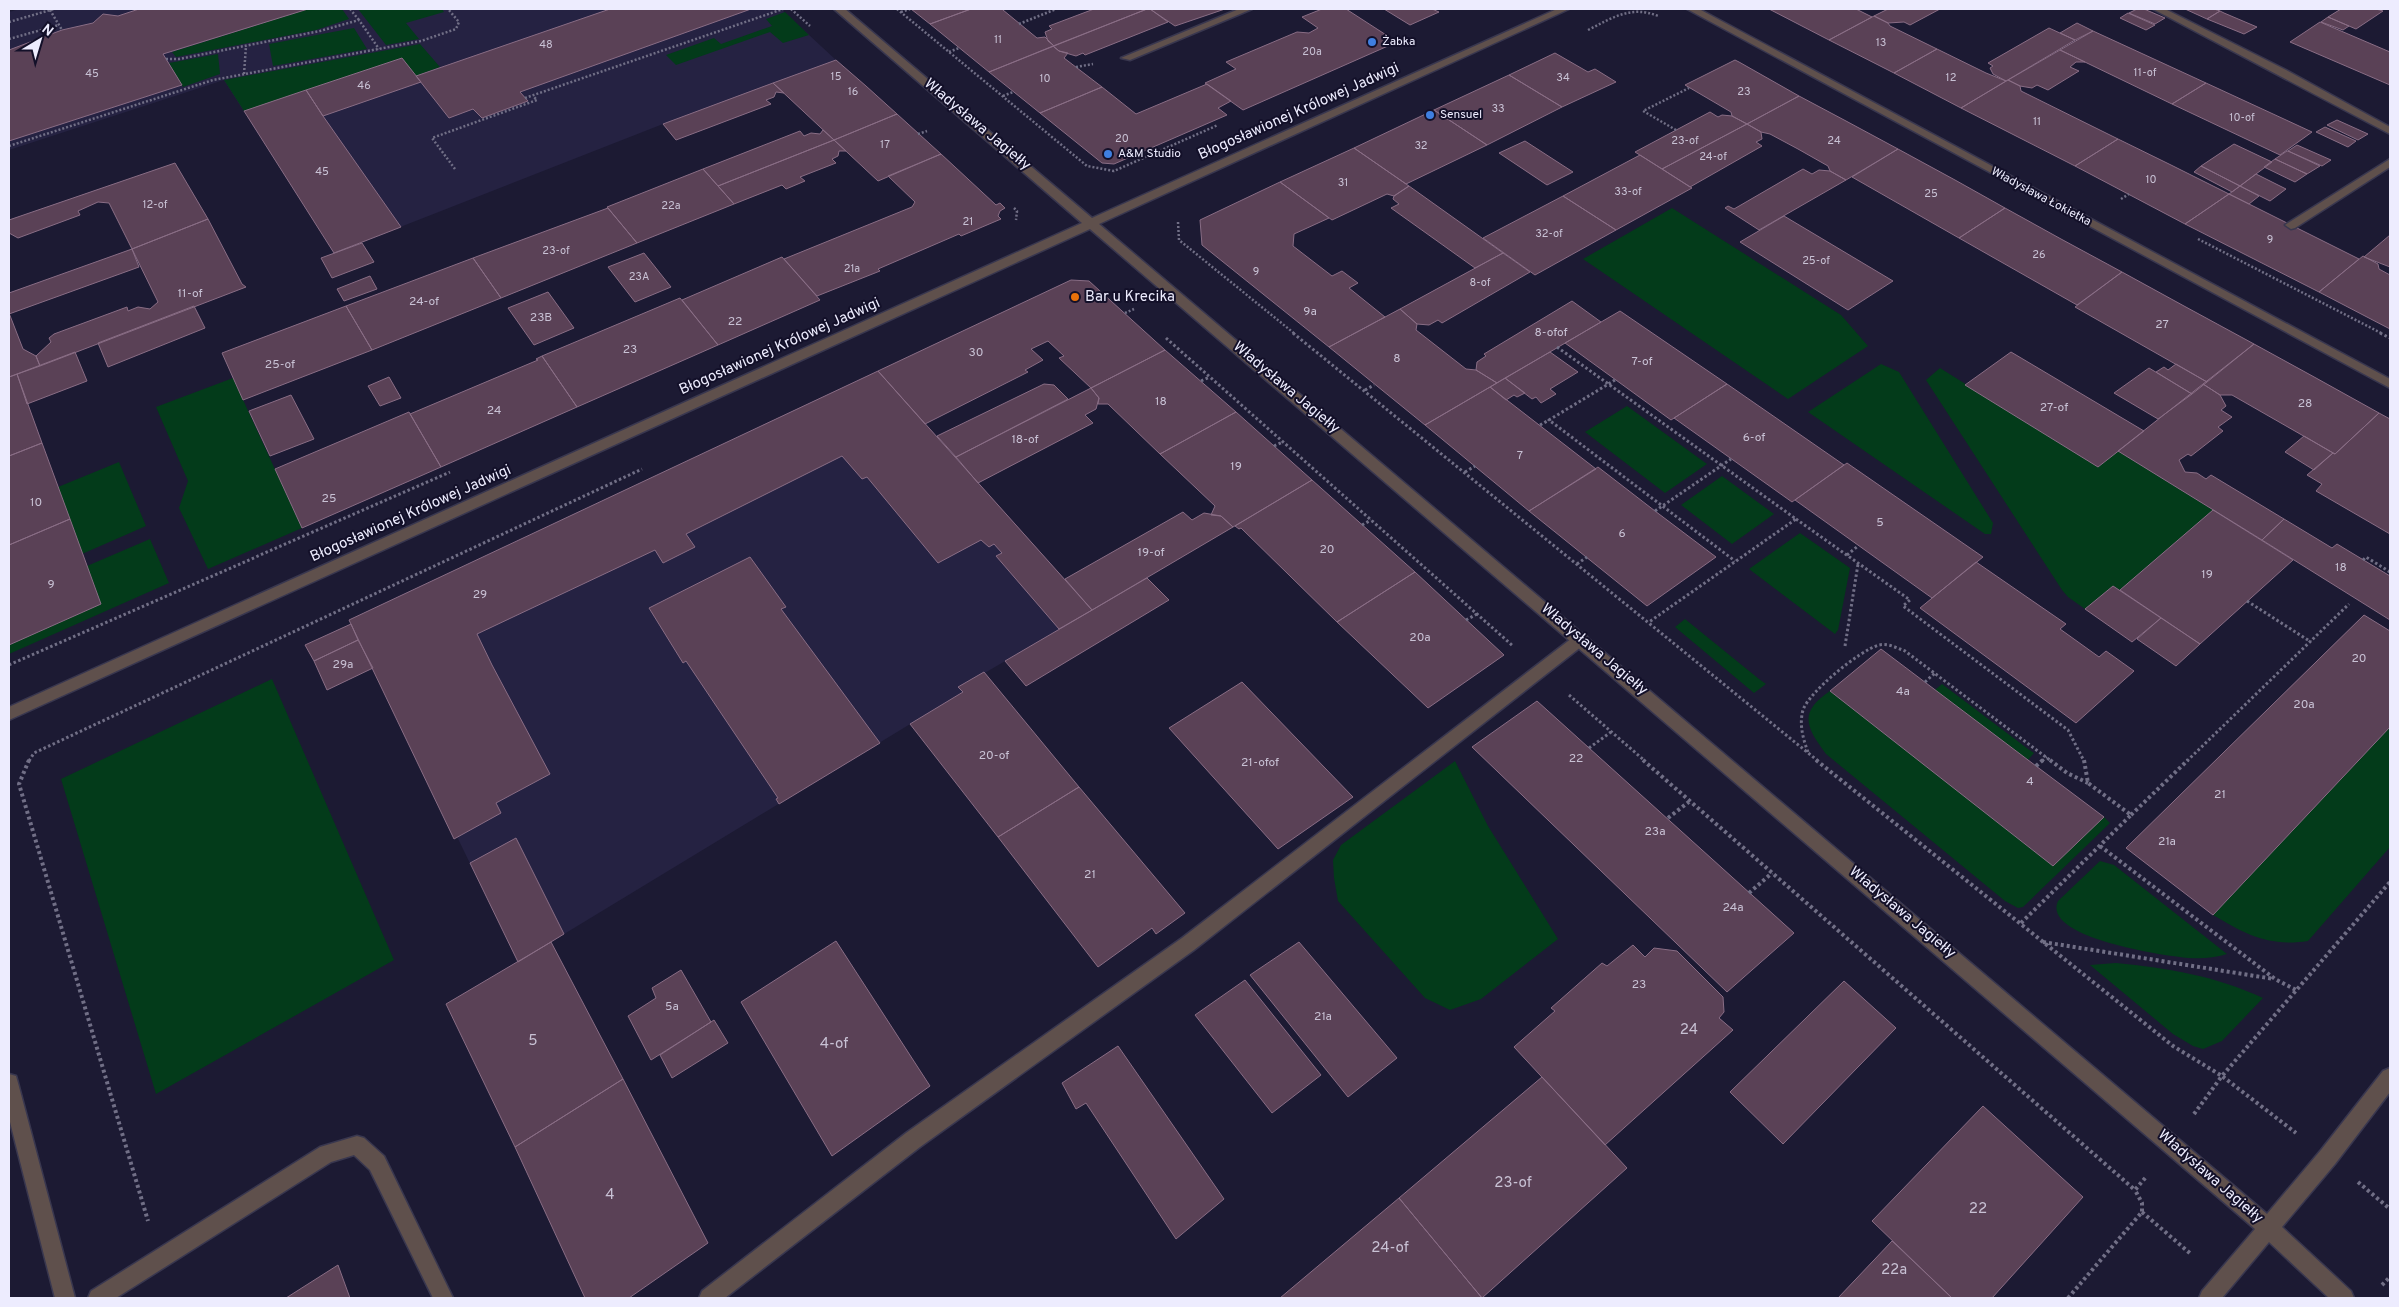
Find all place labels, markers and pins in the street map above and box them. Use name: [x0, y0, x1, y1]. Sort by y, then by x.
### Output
place label: Żabka: [1382, 34, 1415, 50]
marker: Żabka: [1366, 36, 1378, 48]
place label: Sensuel: [1440, 107, 1482, 123]
marker: Sensuel: [1424, 109, 1436, 121]
place label: A&M Studio: [1118, 146, 1181, 162]
marker: A&M Studio: [1102, 148, 1114, 160]
place label: Bar u Krecika: [1085, 288, 1175, 307]
marker: Bar u Krecika: [1069, 291, 1081, 303]

